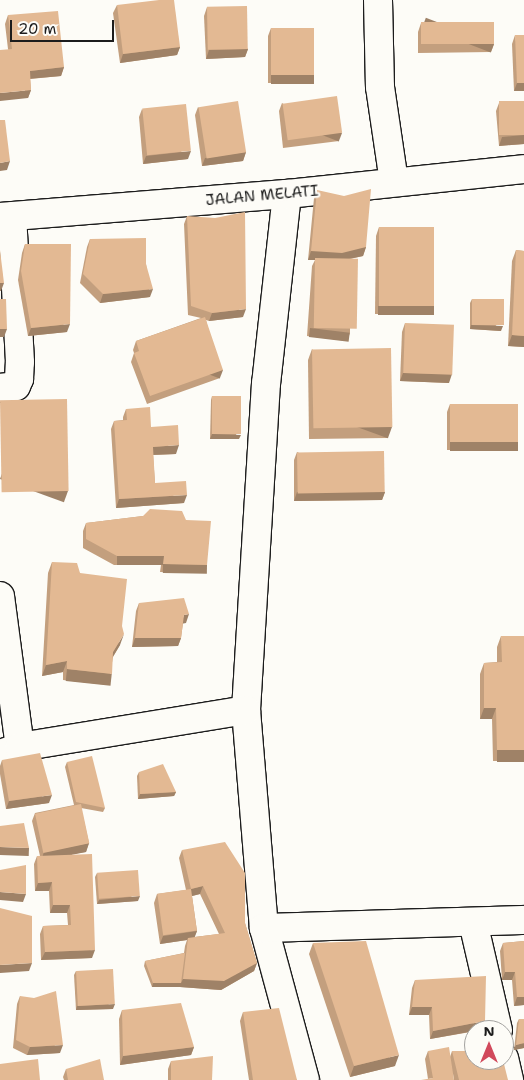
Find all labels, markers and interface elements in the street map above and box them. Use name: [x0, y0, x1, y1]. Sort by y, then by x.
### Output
scale bar: [12, 10, 116, 42]
text: 20 m: [18, 19, 57, 39]
street label: JALAN MELATI: [205, 182, 319, 210]
north arrow: [464, 1020, 514, 1070]
text: N: [483, 1022, 495, 1040]

